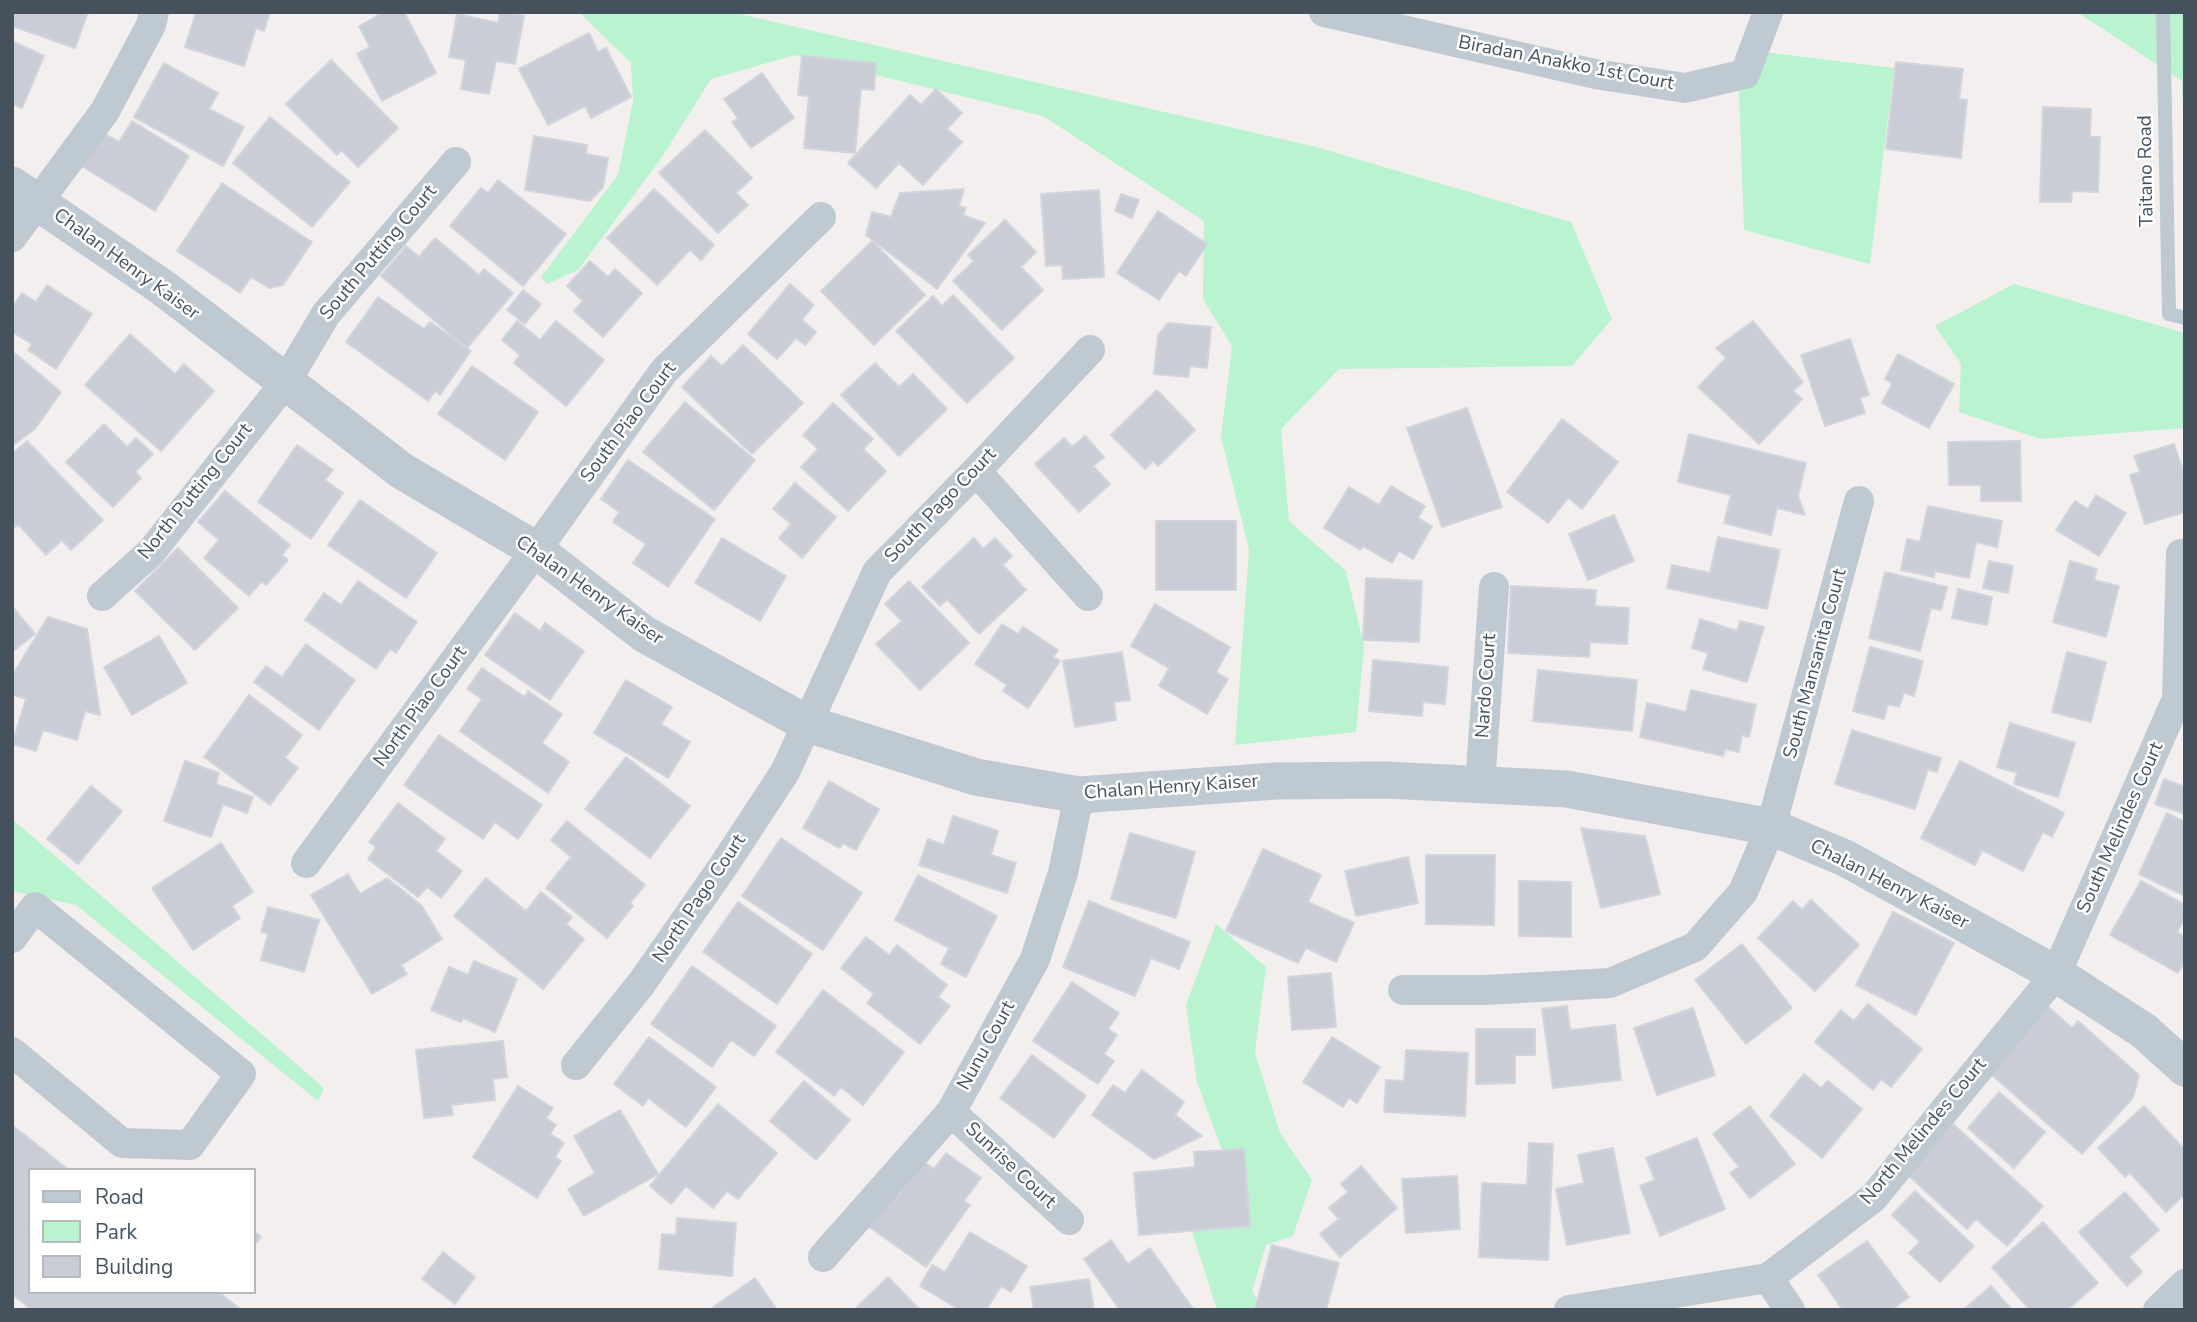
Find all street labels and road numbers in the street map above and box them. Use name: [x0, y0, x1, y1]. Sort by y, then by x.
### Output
street label: Biradan Anakko 1st Court: [1456, 32, 1676, 96]
street label: Taitano Road: [2135, 115, 2159, 227]
street label: South Putting Court: [316, 181, 442, 325]
street label: Chalan Henry Kaiser: [49, 204, 203, 326]
street label: South Piao Court: [576, 358, 682, 488]
street label: North Putting Court: [134, 419, 258, 565]
street label: South Pago Court: [880, 444, 1002, 568]
street label: Chalan Henry Kaiser: [511, 532, 667, 650]
street label: South Mansanita Court: [1780, 567, 1852, 761]
street label: Nardo Court: [1472, 633, 1502, 739]
street label: North Piao Court: [370, 642, 472, 772]
street label: South Melindes Court: [2073, 739, 2169, 917]
street label: Chalan Henry Kaiser: [1083, 771, 1259, 805]
street label: North Pago Court: [649, 831, 751, 967]
street label: Chalan Henry Kaiser: [1806, 835, 1972, 935]
street label: Nunu Court: [953, 997, 1021, 1095]
street label: North Melindes Court: [1856, 1054, 1992, 1210]
street label: Sunrise Court: [960, 1118, 1060, 1214]

